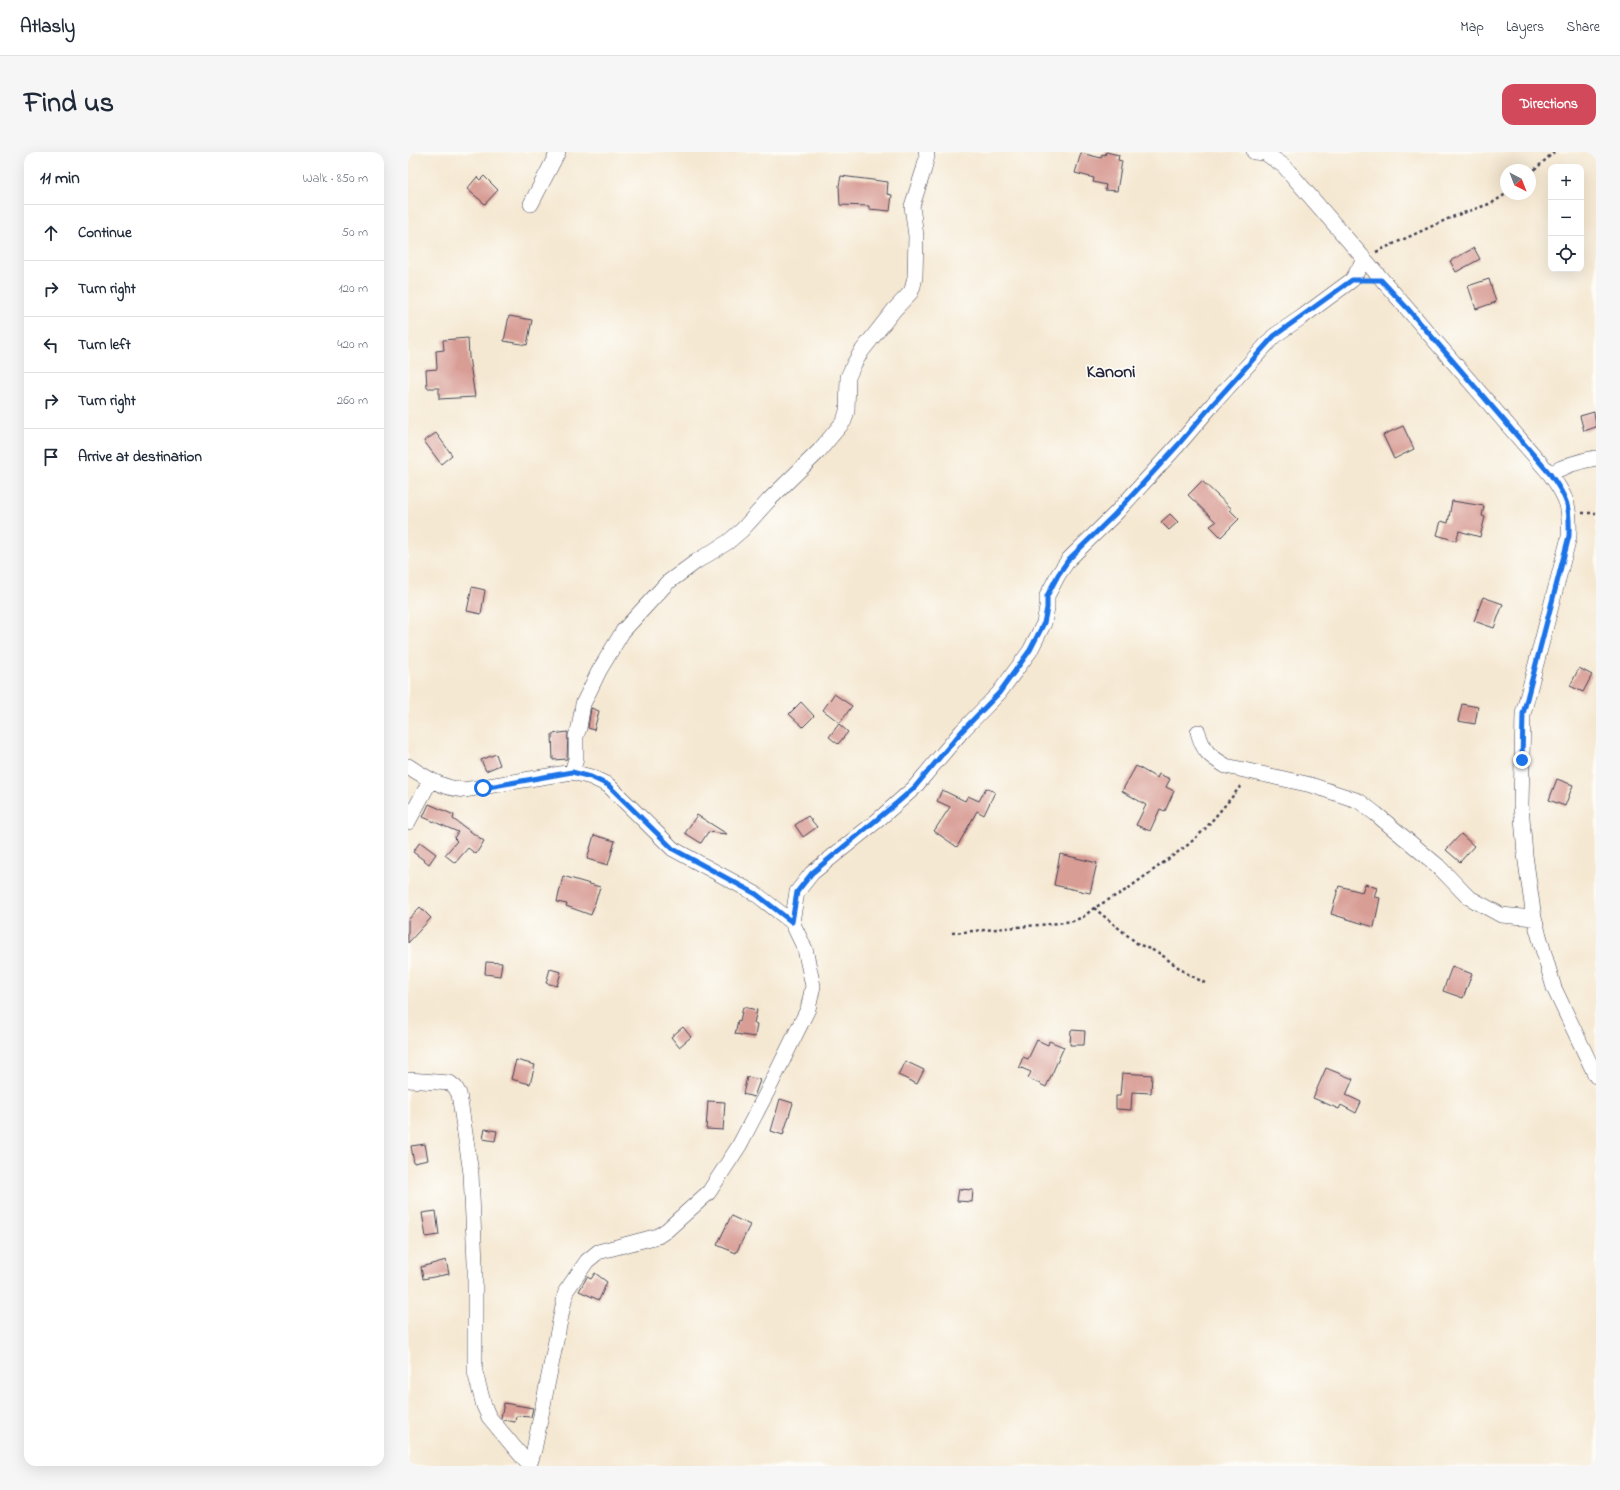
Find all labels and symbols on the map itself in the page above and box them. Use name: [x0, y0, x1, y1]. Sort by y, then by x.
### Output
north arrow: [1500, 164, 1536, 200]
district label: Kanoni: [1087, 360, 1135, 386]
route end: [1513, 751, 1531, 769]
route start: [474, 779, 492, 797]

